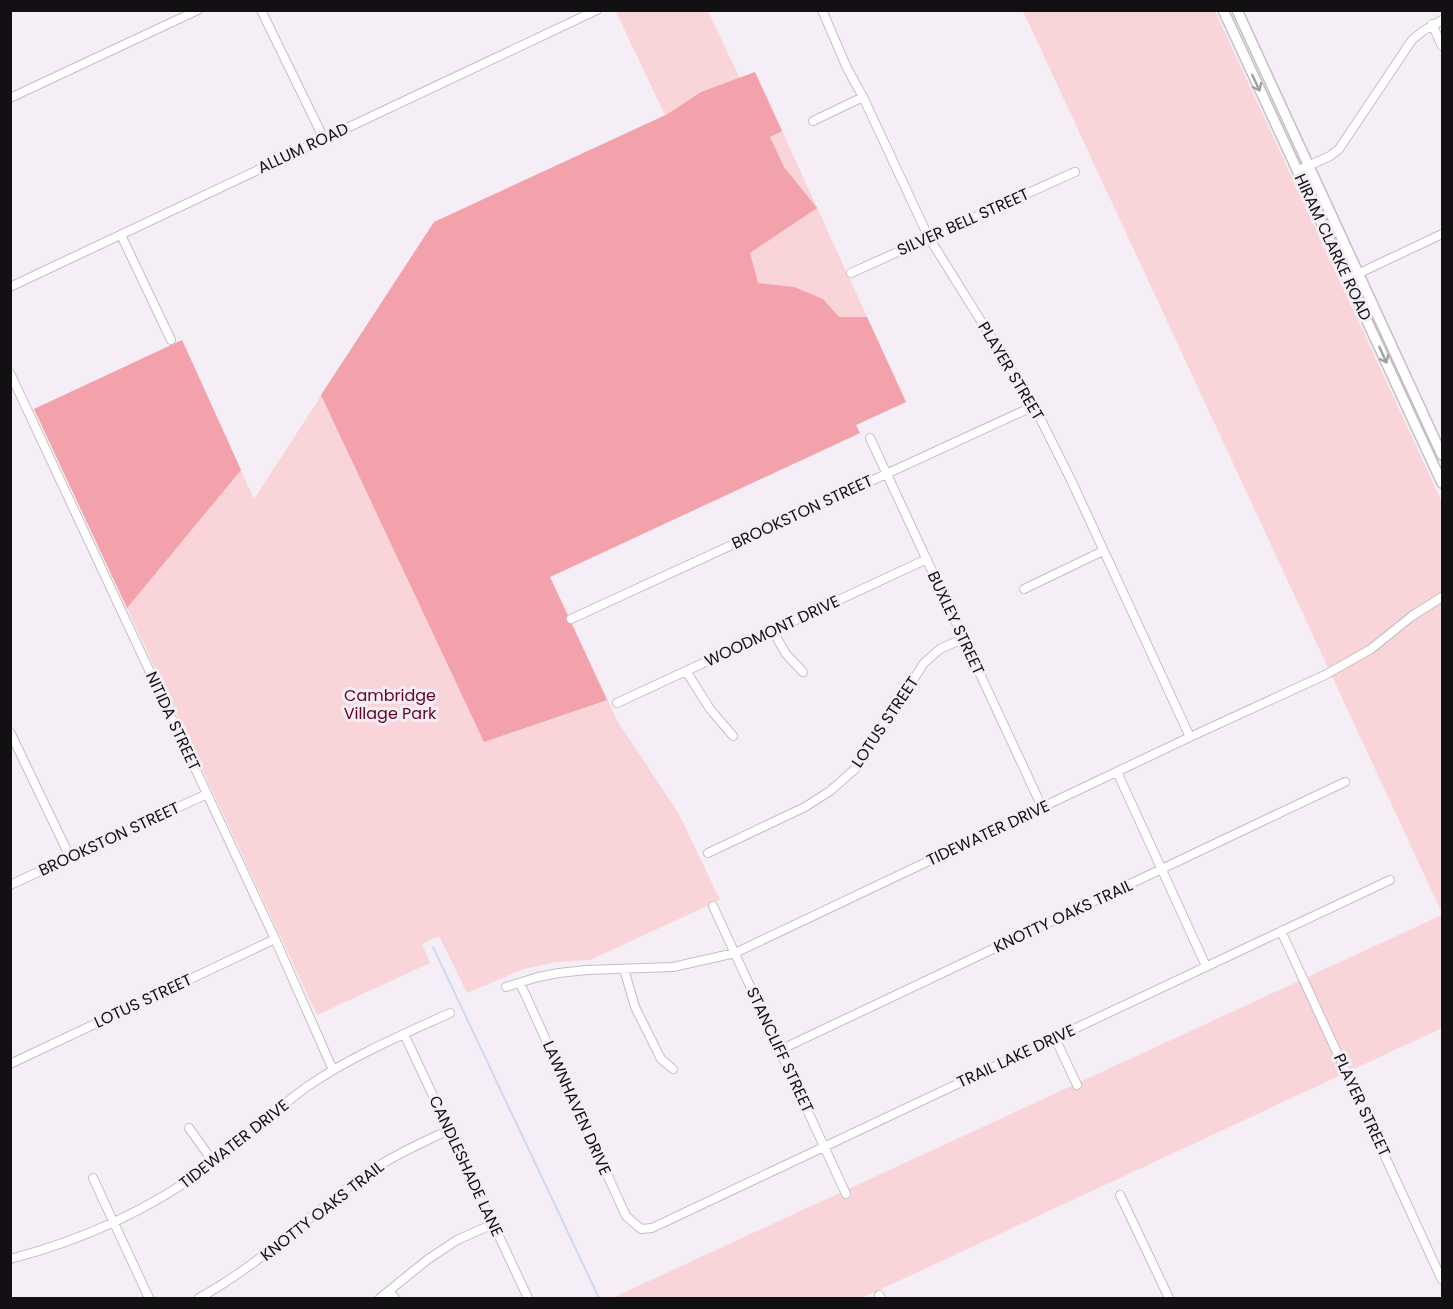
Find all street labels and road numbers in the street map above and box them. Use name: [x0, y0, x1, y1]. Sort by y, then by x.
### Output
street label: ALLUM ROAD: [254, 117, 352, 179]
street label: HIRAM CLARKE ROAD: [1289, 170, 1377, 324]
street label: SILVER BELL STREET: [893, 182, 1033, 261]
street label: PLAYER STREET: [972, 317, 1050, 425]
street label: BROOKSTON STREET: [728, 469, 877, 555]
street label: BUXLEY STREET: [922, 567, 990, 679]
street label: WOODMONT DRIVE: [701, 590, 843, 672]
street label: NITIDA STREET: [140, 668, 206, 775]
street label: LOTUS STREET: [846, 672, 924, 772]
street label: TIDEWATER DRIVE: [923, 794, 1053, 872]
street label: BROOKSTON STREET: [35, 796, 184, 882]
street label: KNOTTY OAKS TRAIL: [990, 874, 1136, 958]
street label: LOTUS STREET: [90, 968, 196, 1034]
street label: STANCLIFF STREET: [741, 983, 819, 1117]
street label: TRAIL LAKE DRIVE: [953, 1019, 1079, 1093]
street label: LAWNHAVEN DRIVE: [537, 1037, 617, 1179]
street label: PLAYER STREET: [1328, 1050, 1396, 1161]
street label: CANDLESHADE LANE: [423, 1092, 509, 1240]
street label: TIDEWATER DRIVE: [174, 1094, 294, 1194]
street label: KNOTTY OAKS TRAIL: [255, 1155, 389, 1267]

